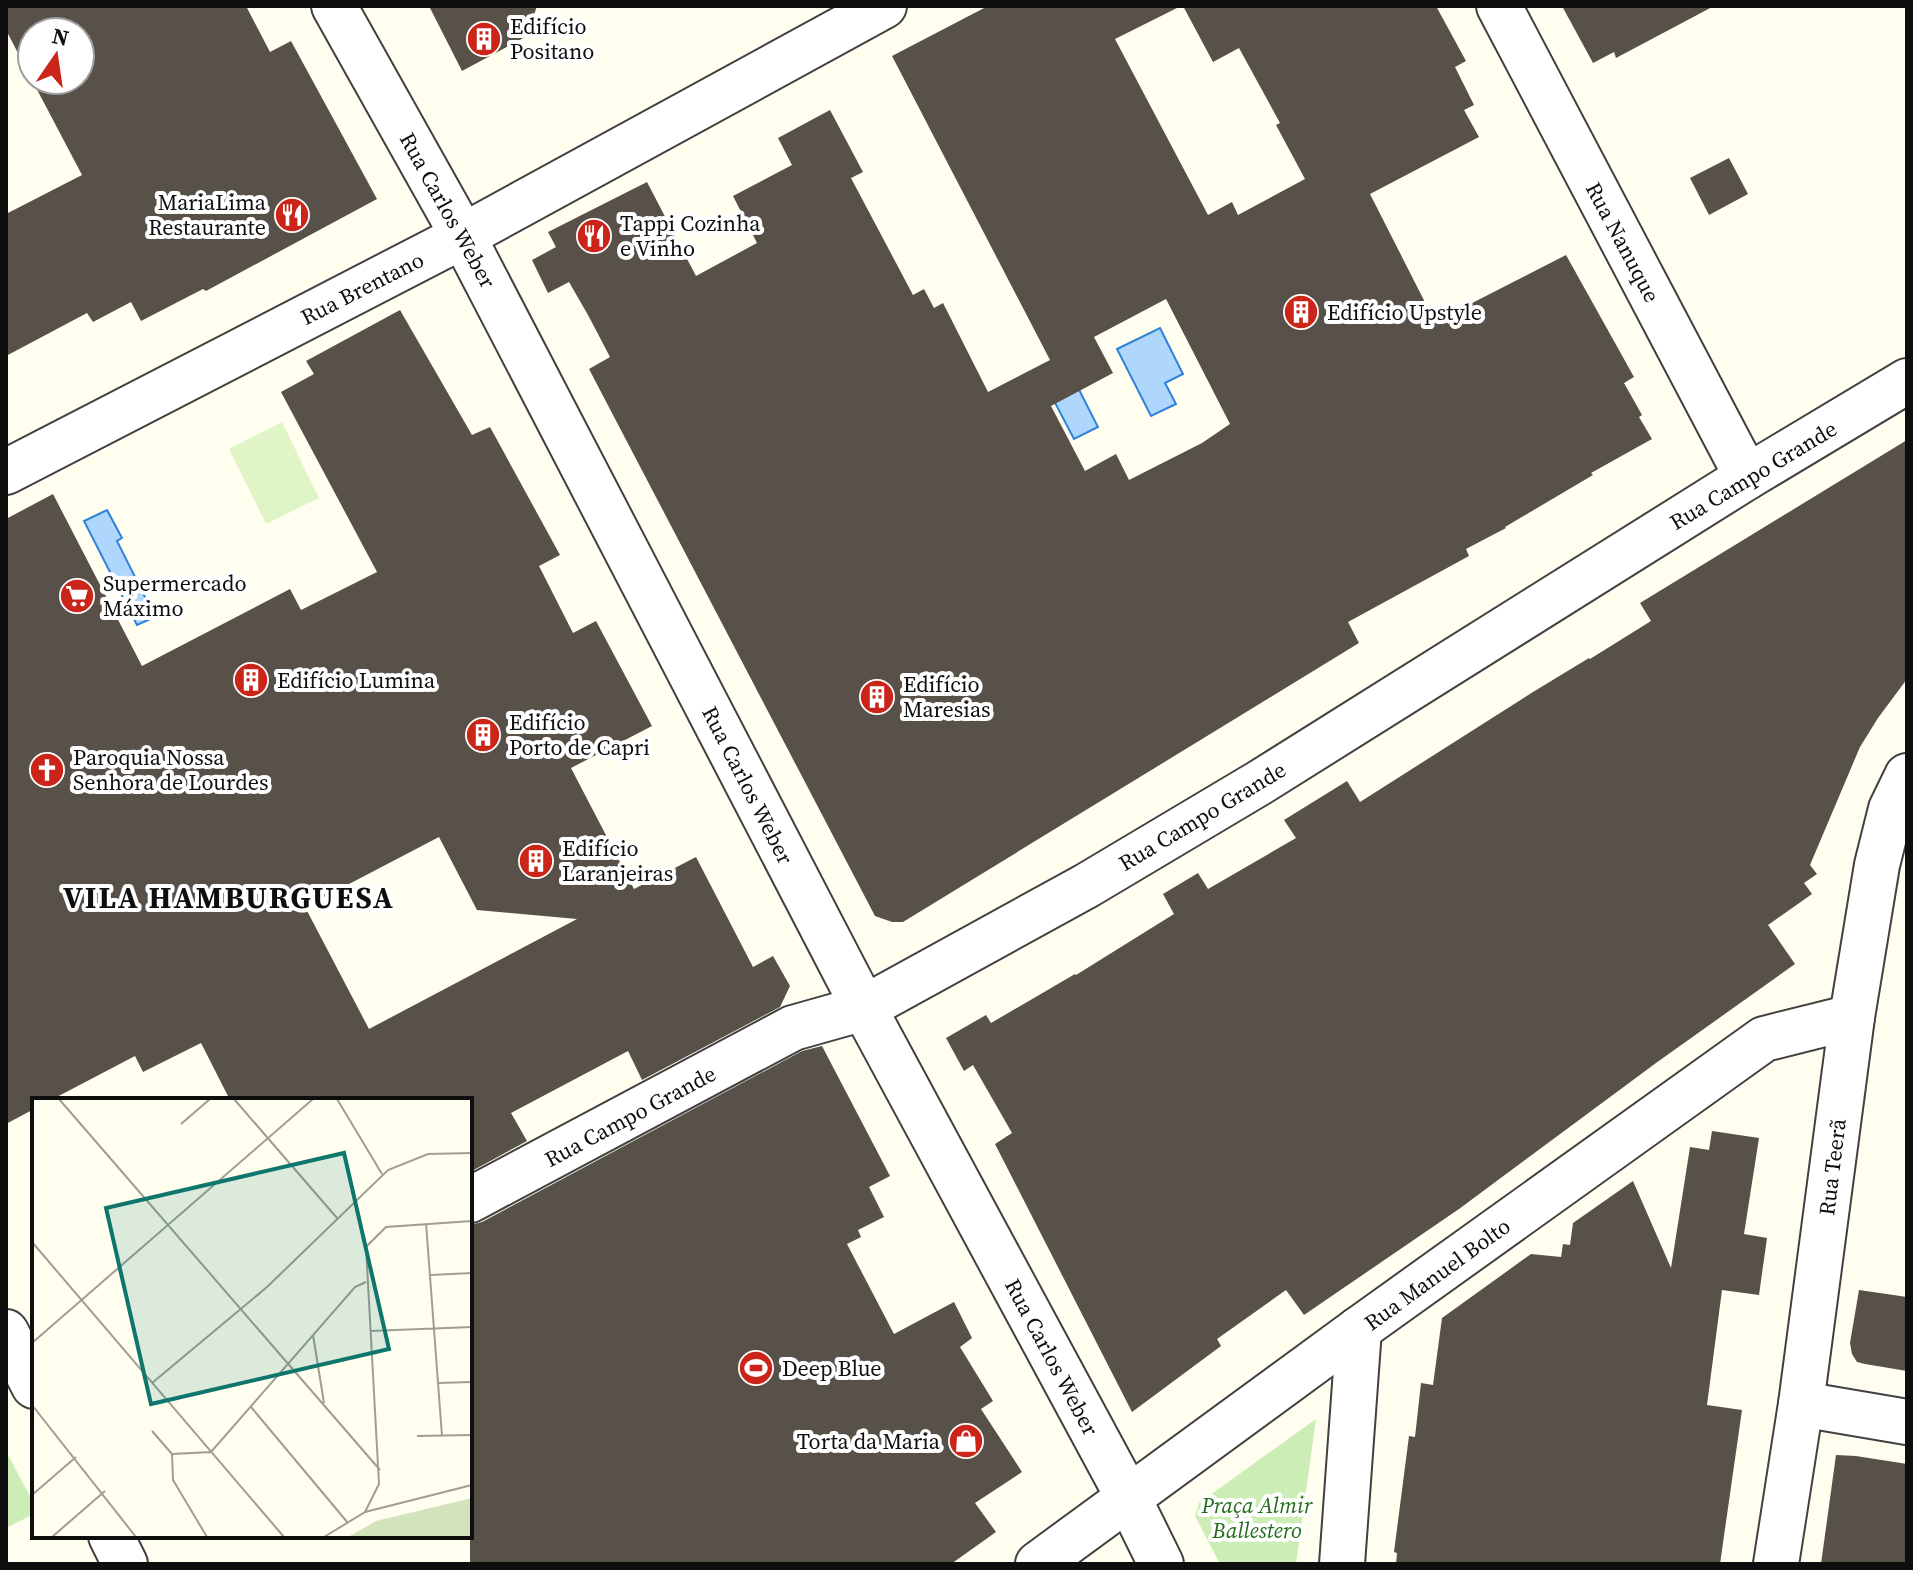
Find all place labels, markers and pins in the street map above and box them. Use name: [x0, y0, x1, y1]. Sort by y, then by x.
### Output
place label: Edifício Positano: [510, 11, 594, 66]
building icon: Edifício Positano: [465, 20, 503, 58]
place label: MariaLima Restaurante: [148, 187, 267, 242]
restaurant icon: MariaLima Restaurante: [273, 196, 311, 234]
place label: Tappi Cozinha e Vinho: [620, 208, 761, 263]
restaurant icon: Tappi Cozinha e Vinho: [575, 217, 613, 255]
building icon: Edifício Upstyle: [1282, 293, 1320, 331]
place label: Edifício Upstyle: [1327, 297, 1482, 327]
place label: Supermercado Máximo: [103, 568, 247, 623]
supermarket icon: Supermercado Máximo: [58, 577, 96, 615]
building icon: Edifício Lumina: [232, 661, 270, 699]
place label: Edifício Lumina: [277, 665, 436, 695]
place label: Edifício Maresias: [903, 669, 991, 724]
building icon: Edifício Maresias: [858, 678, 896, 716]
place label: Edifício Porto de Capri: [509, 707, 650, 762]
building icon: Edifício Porto de Capri: [464, 716, 502, 754]
place label: Paroquia Nossa Senhora de Lourdes: [73, 742, 268, 797]
church icon: Paroquia Nossa Senhora de Lourdes: [28, 751, 66, 789]
place label: Edifício Laranjeiras: [562, 833, 673, 888]
building icon: Edifício Laranjeiras: [517, 842, 555, 880]
sports icon: Deep Blue: [737, 1349, 775, 1387]
place label: Deep Blue: [782, 1353, 882, 1383]
shop icon: Torta da Maria: [947, 1422, 985, 1460]
place label: Torta da Maria: [797, 1426, 941, 1456]

